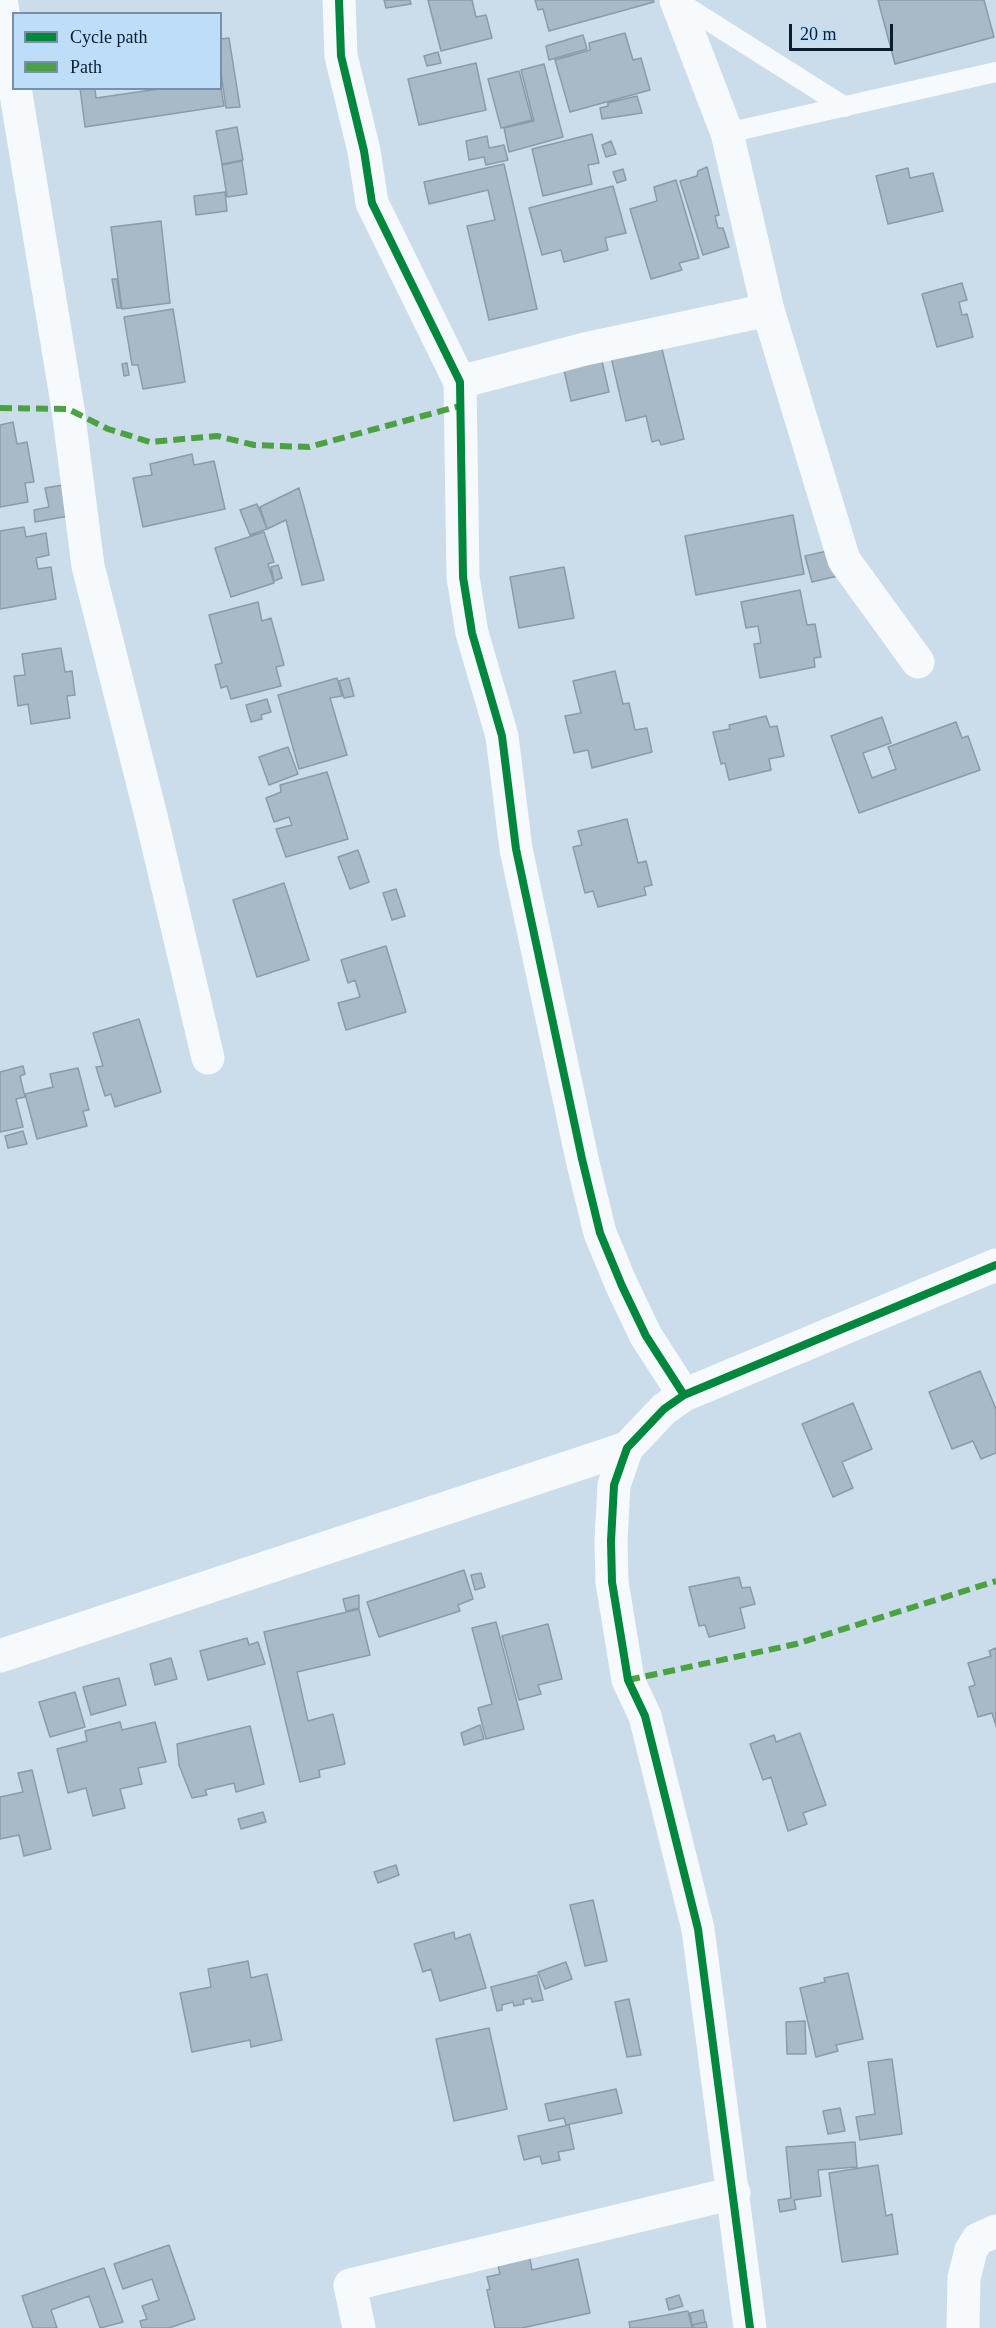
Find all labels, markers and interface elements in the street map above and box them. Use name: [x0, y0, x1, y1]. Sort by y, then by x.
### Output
legend: [12, 12, 222, 90]
scale bar: [792, 12, 896, 50]
text: 20 m: [800, 24, 837, 44]
text: Cycle path: [70, 27, 147, 47]
text: Path: [70, 57, 102, 77]

